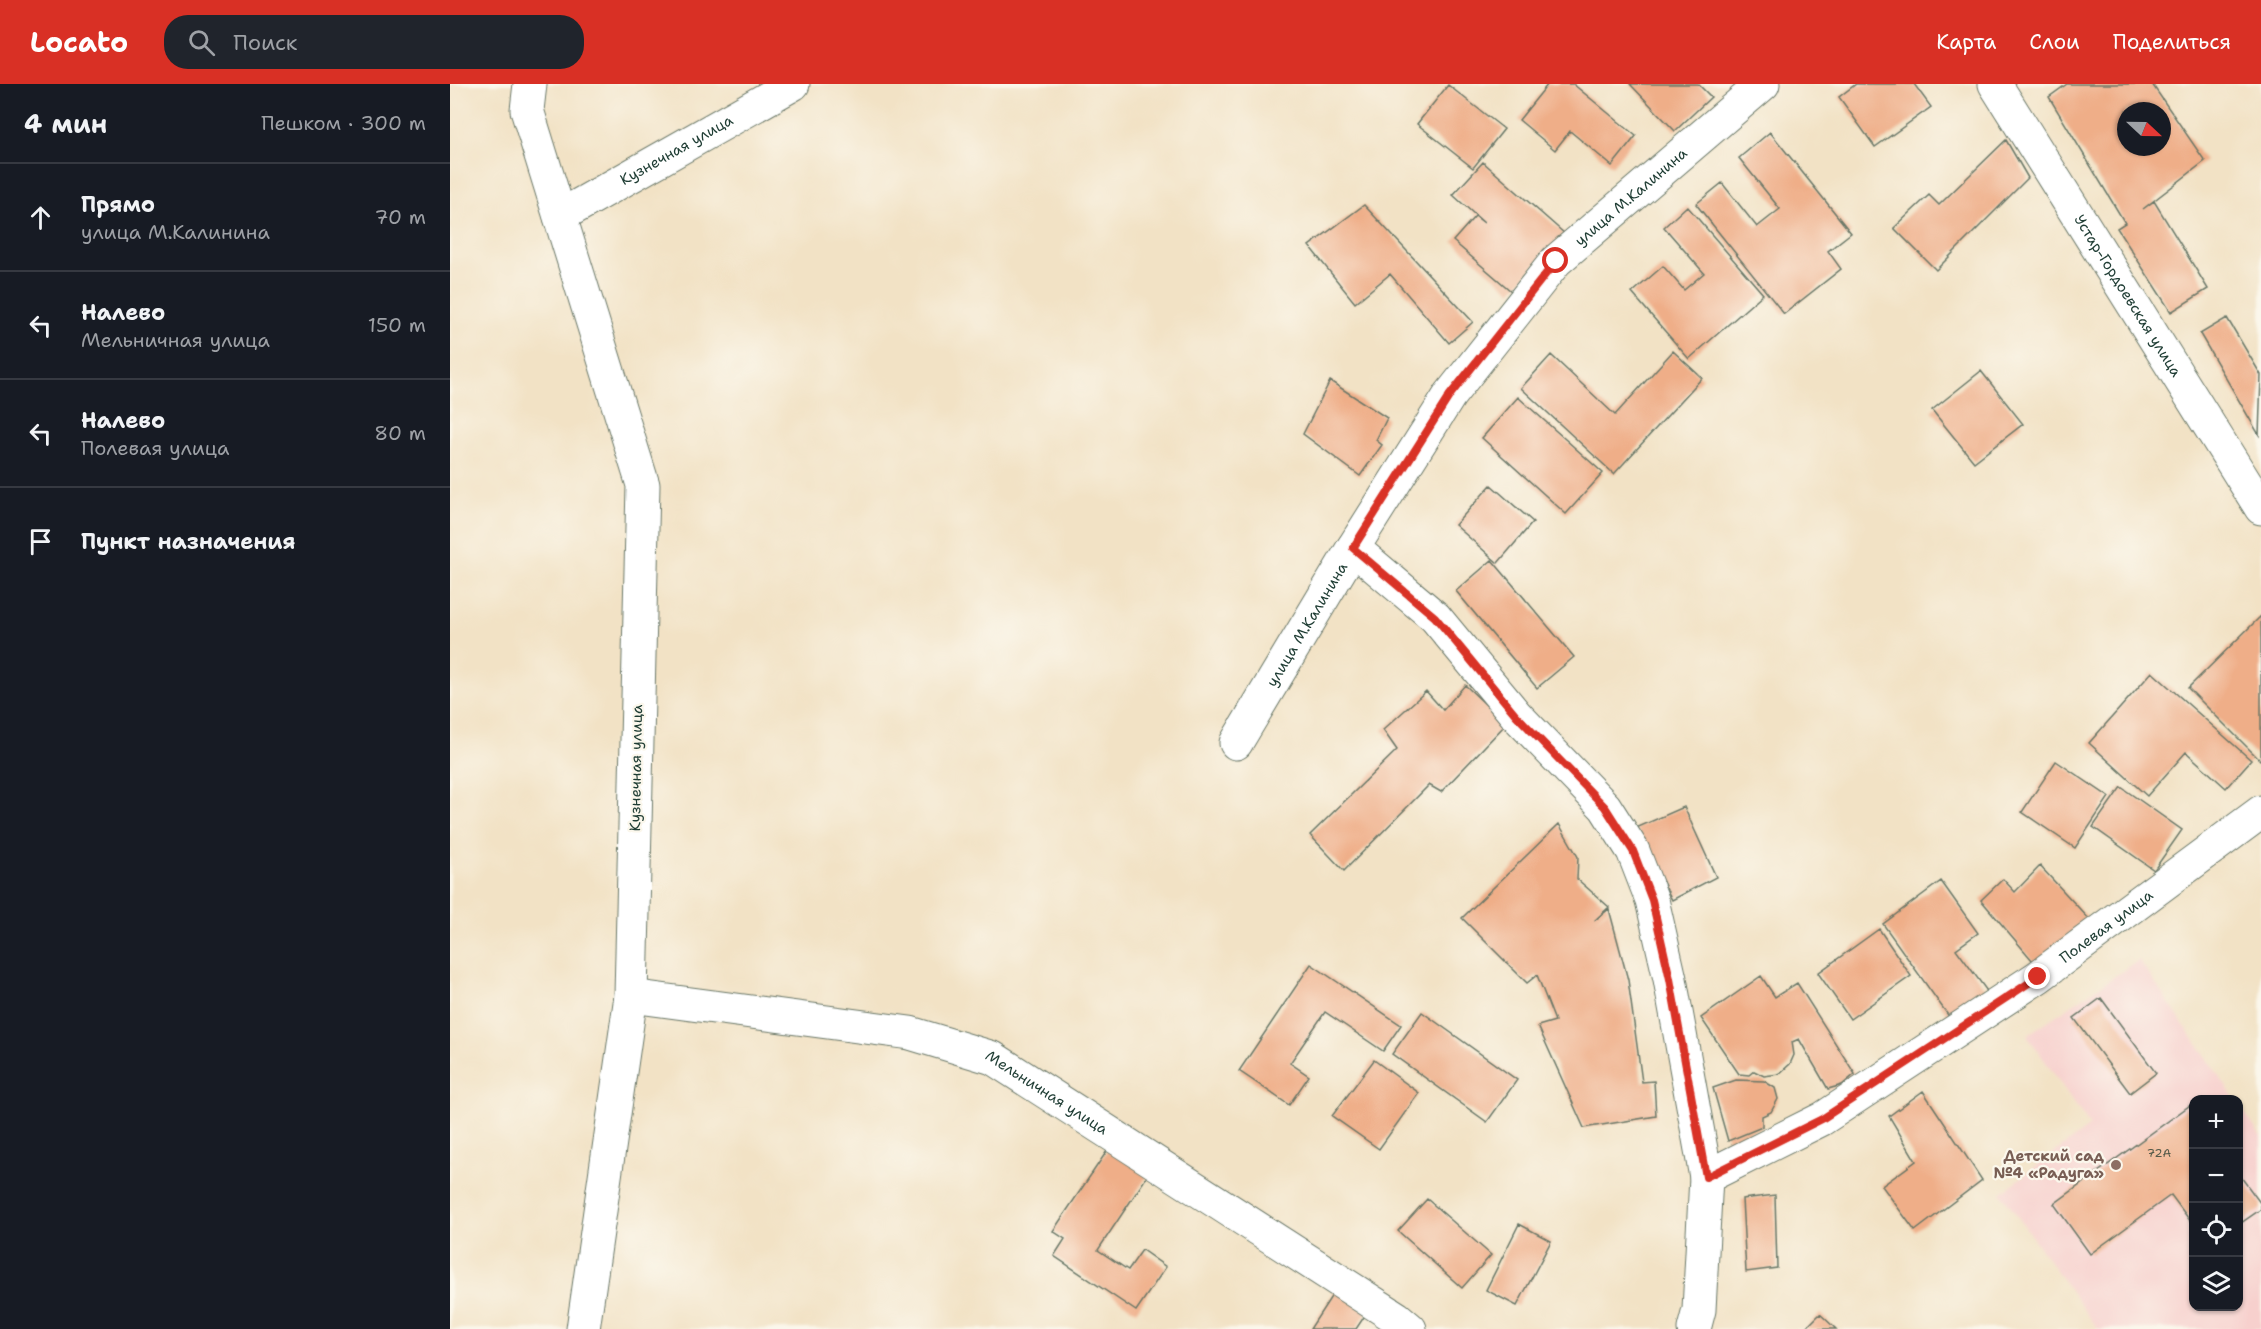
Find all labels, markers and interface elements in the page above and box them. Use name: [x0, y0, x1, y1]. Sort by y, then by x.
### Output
search box: [164, 15, 584, 69]
text: Locato: [30, 23, 128, 61]
icon: search: [185, 26, 218, 59]
text: Поиск: [233, 28, 297, 57]
text: Карта: [1936, 28, 1996, 56]
text: Слои: [2029, 28, 2080, 56]
text: Поделиться: [2113, 28, 2231, 56]
north arrow: [2117, 102, 2171, 156]
text: 4 мин: [24, 106, 107, 141]
text: Пешком · 300 m: [261, 110, 426, 136]
street label: Кузнечная улица: [616, 110, 737, 190]
street label: улица М.Калинина: [1571, 143, 1692, 251]
text: Прямо: [81, 190, 155, 219]
icon: ahead: [24, 201, 57, 234]
text: 70 m: [374, 204, 426, 230]
street label: Устар-Гордоевская улица: [2069, 211, 2187, 381]
text: улица М.Калинина: [81, 219, 270, 245]
route start: [1542, 247, 1568, 273]
text: Налево: [81, 298, 165, 327]
icon: left: [24, 309, 57, 342]
text: 150 m: [368, 312, 426, 338]
text: Мельничная улица: [81, 327, 270, 353]
text: Налево: [81, 406, 165, 435]
icon: left: [24, 417, 57, 450]
text: 80 m: [374, 420, 426, 446]
text: Полевая улица: [81, 435, 230, 461]
icon: arrive: [24, 525, 57, 558]
text: Пункт назначения: [81, 527, 295, 556]
street label: улица М.Калинина: [1262, 558, 1352, 691]
street label: Кузнечная улица: [625, 704, 647, 832]
street label: Полевая улица: [2056, 885, 2158, 968]
route end: [2024, 963, 2050, 989]
street label: Мельничная улица: [982, 1046, 1112, 1140]
map controls: [2189, 1095, 2243, 1311]
button: +: [2189, 1095, 2243, 1149]
house number: 72А: [2147, 1145, 2172, 1161]
place label: Детский сад №4 «Радуга»: [1994, 1146, 2105, 1183]
button: −: [2189, 1149, 2243, 1203]
marker: Детский сад №4 «Радуга»: [2109, 1158, 2123, 1172]
button: locate: [2189, 1203, 2243, 1257]
button: layers: [2189, 1257, 2243, 1311]

